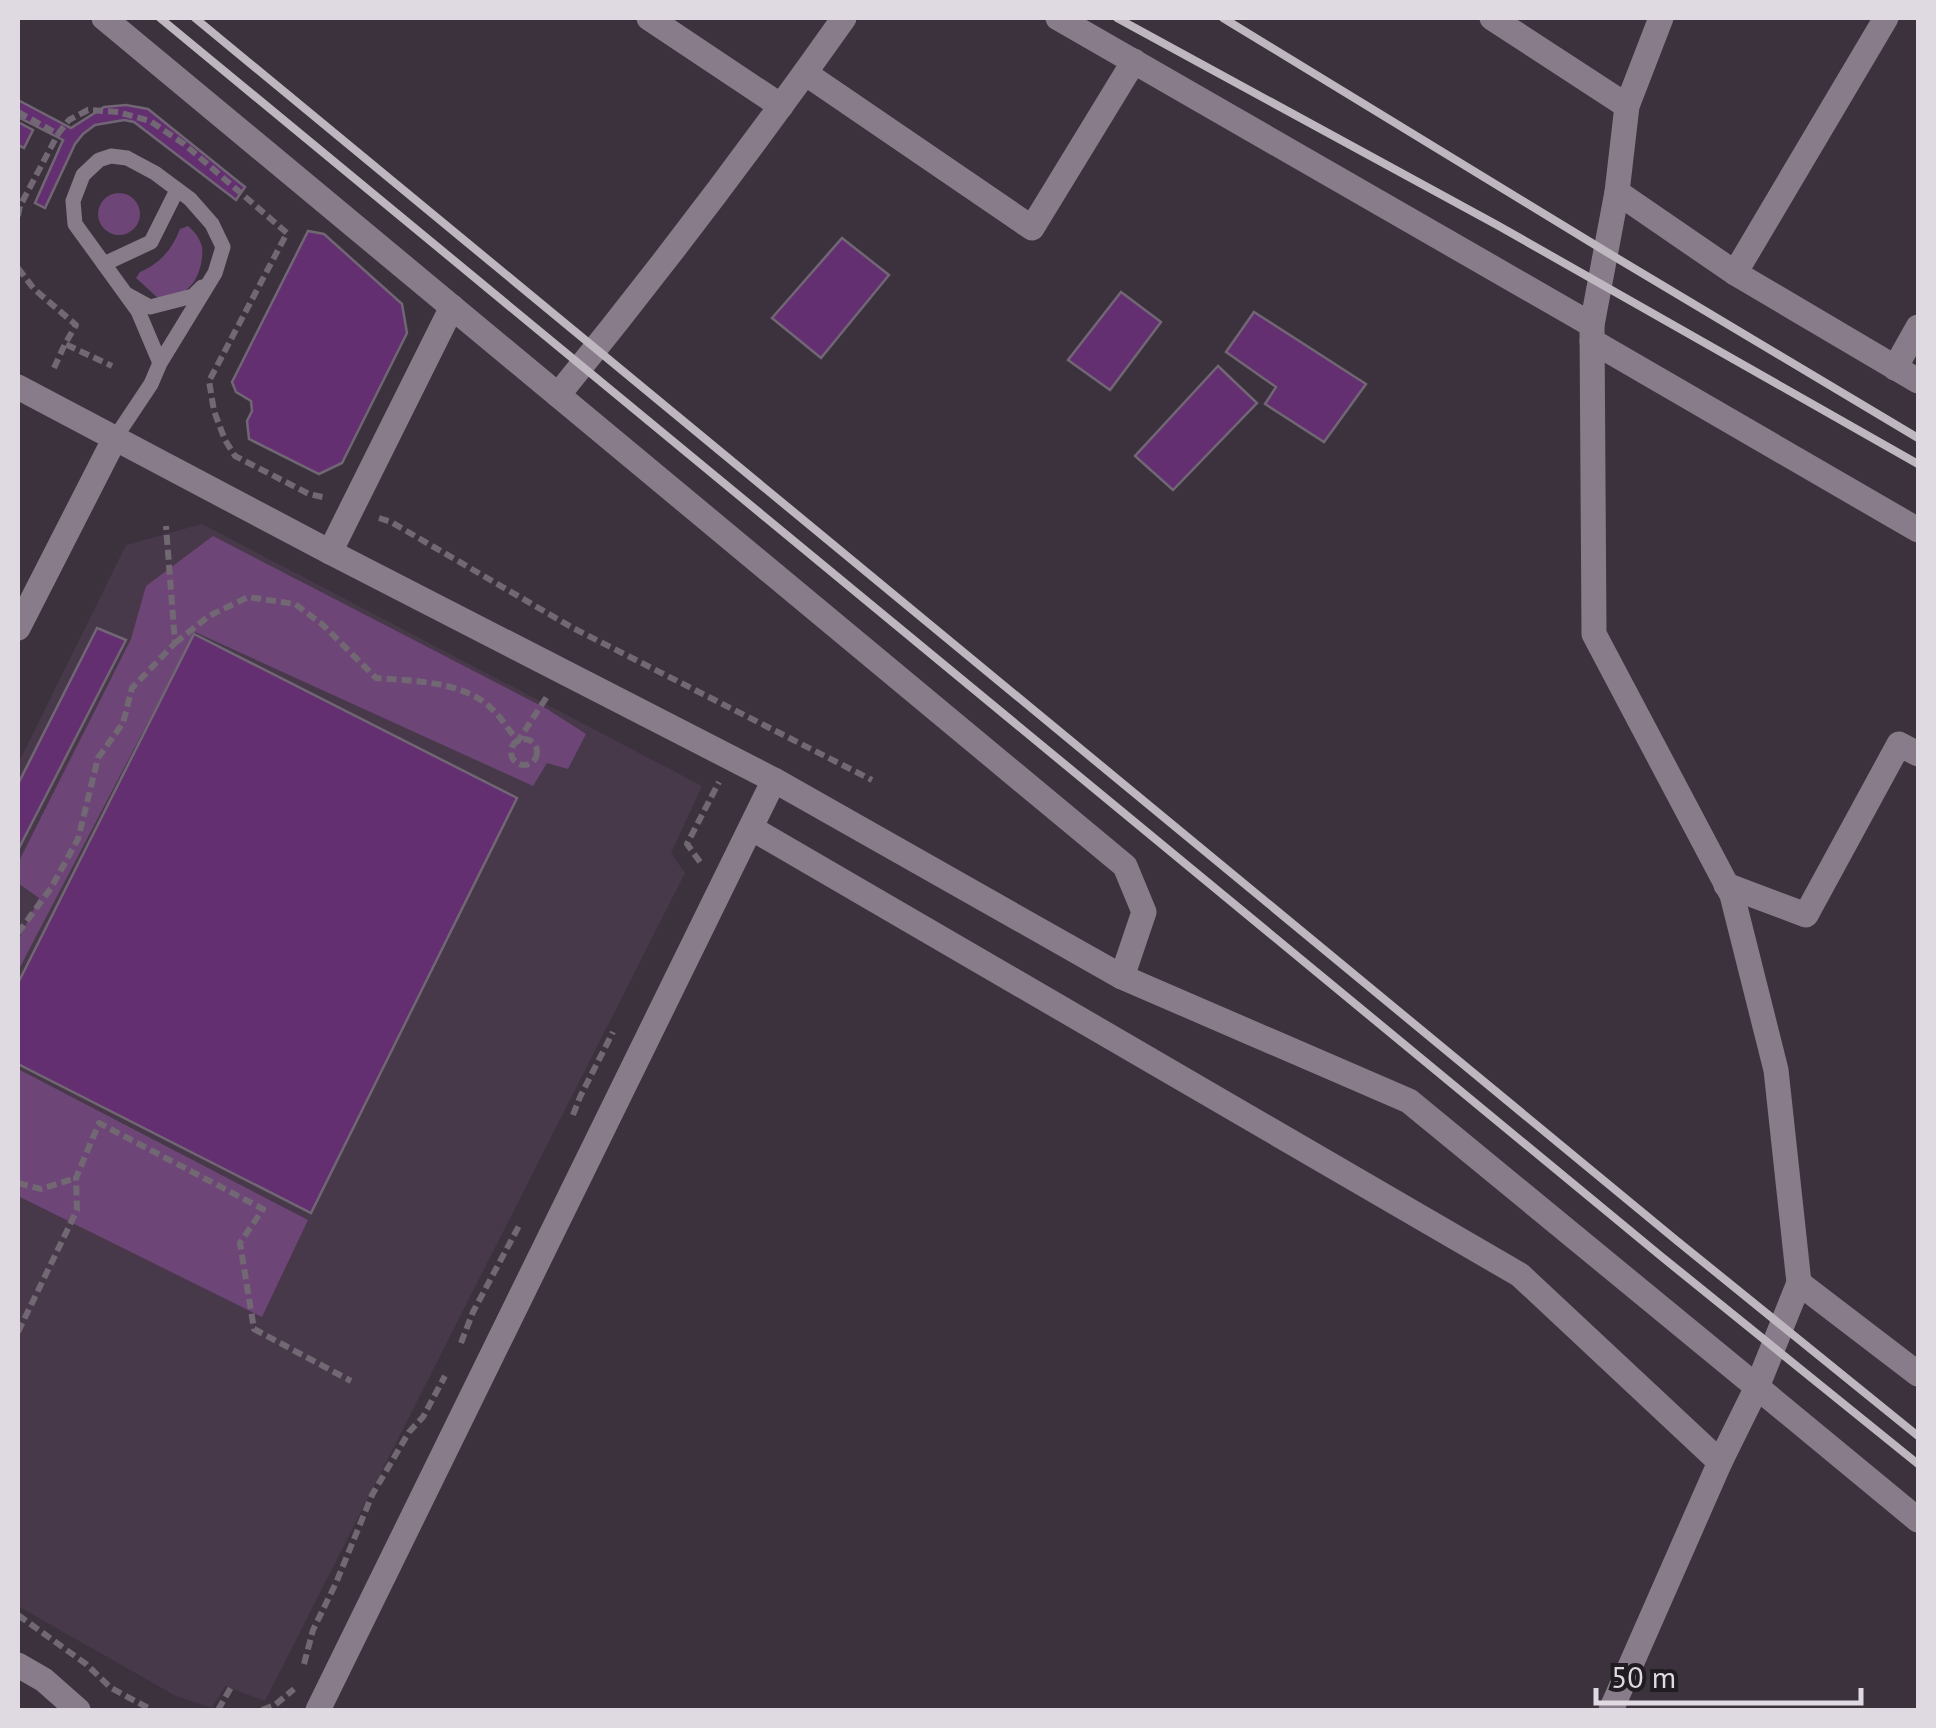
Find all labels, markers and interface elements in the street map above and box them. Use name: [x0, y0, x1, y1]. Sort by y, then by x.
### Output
scale bar: [1596, 1643, 1861, 1705]
text: 50 m: [1611, 1657, 1676, 1696]

